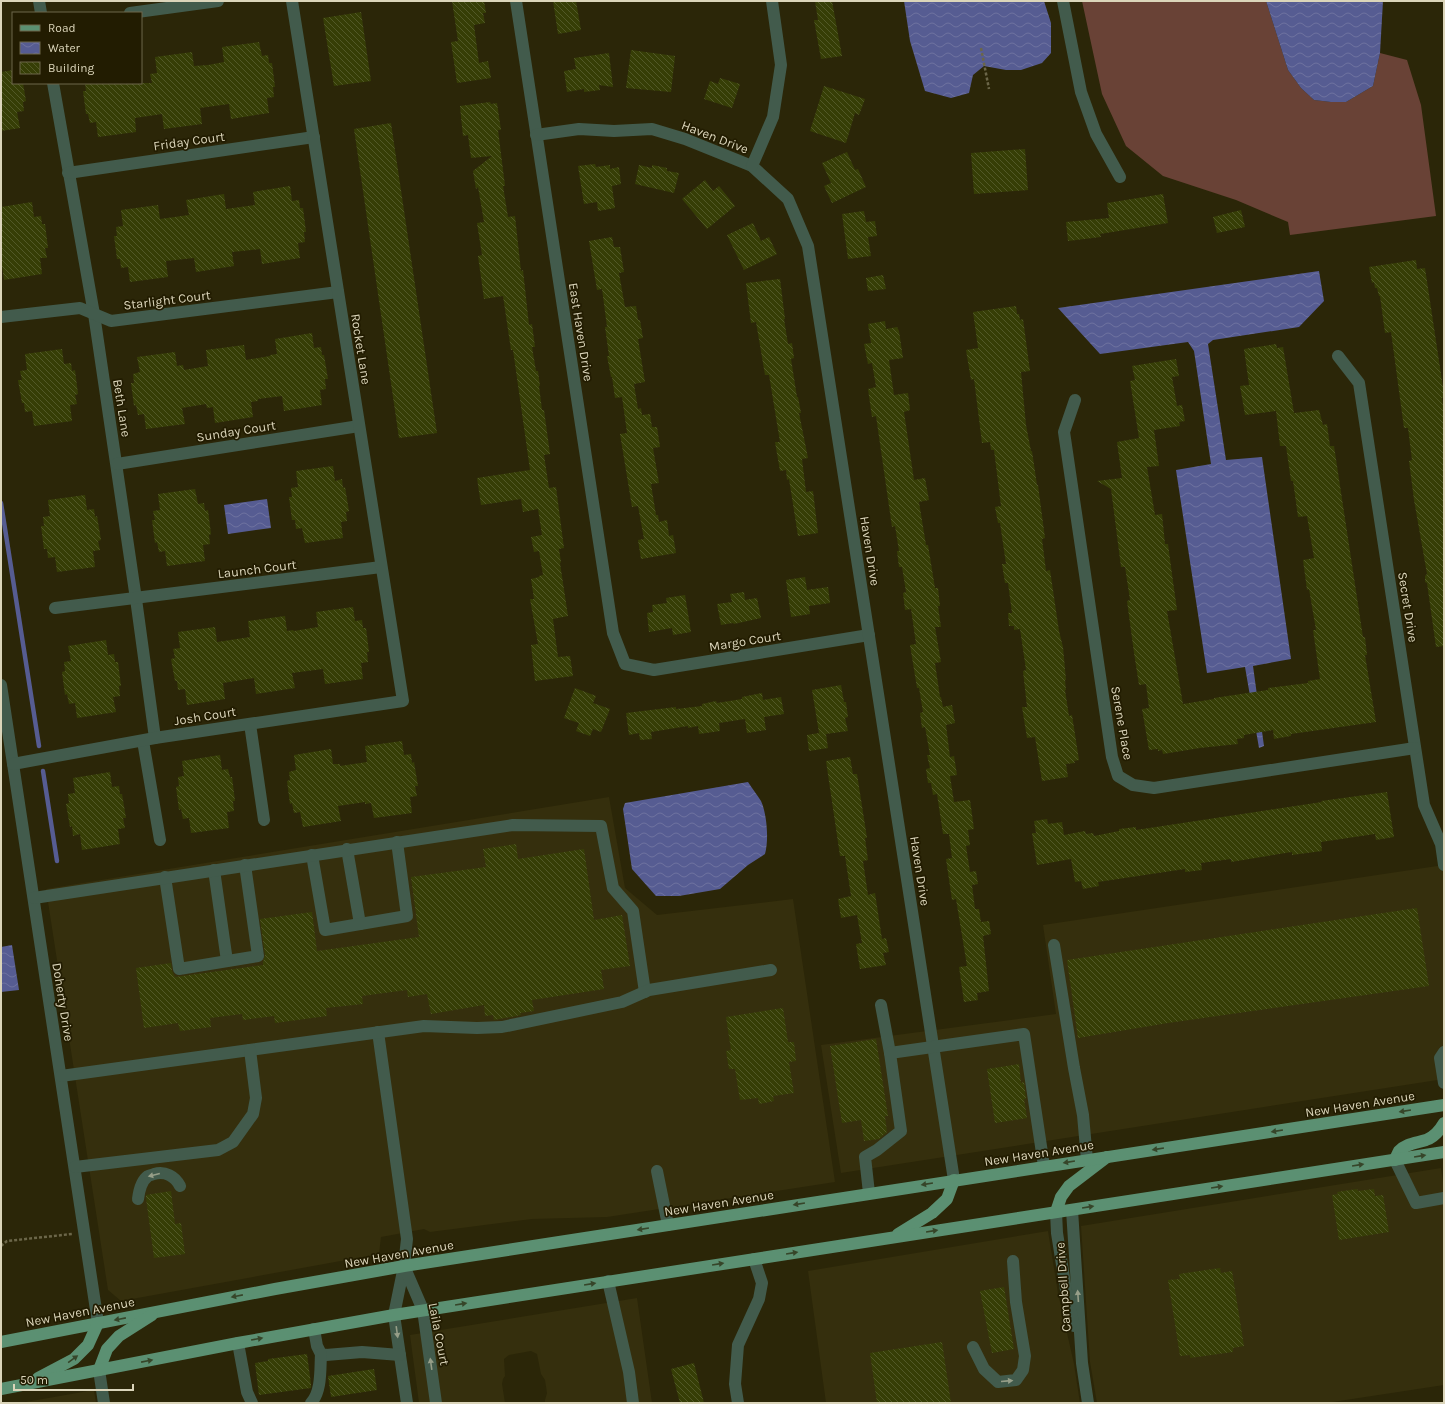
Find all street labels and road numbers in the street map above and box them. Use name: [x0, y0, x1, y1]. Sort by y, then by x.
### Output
street label: Haven Drive: [679, 117, 751, 157]
street label: Friday Court: [152, 129, 226, 153]
street label: East Haven Drive: [566, 282, 596, 383]
street label: Starlight Court: [123, 287, 212, 313]
street label: Rocket Lane: [348, 313, 374, 386]
street label: Beth Lane: [110, 378, 134, 438]
street label: Sunday Court: [195, 417, 277, 445]
street label: Haven Drive: [857, 515, 883, 587]
street label: Launch Court: [217, 557, 297, 581]
street label: Secret Drive: [1395, 571, 1421, 644]
street label: Margo Court: [708, 628, 782, 654]
street label: Serene Place: [1108, 685, 1136, 761]
street label: Josh Court: [173, 704, 237, 728]
street label: Haven Drive: [907, 835, 933, 907]
street label: Doherty Drive: [49, 962, 77, 1043]
street label: New Haven Avenue: [1304, 1088, 1416, 1120]
street label: New Haven Avenue: [983, 1137, 1095, 1169]
street label: New Haven Avenue: [663, 1187, 775, 1219]
street label: New Haven Avenue: [343, 1237, 455, 1271]
street label: Campbell Drive: [1052, 1241, 1074, 1332]
street label: New Haven Avenue: [24, 1294, 136, 1330]
street label: Laila Court: [426, 1301, 452, 1367]

